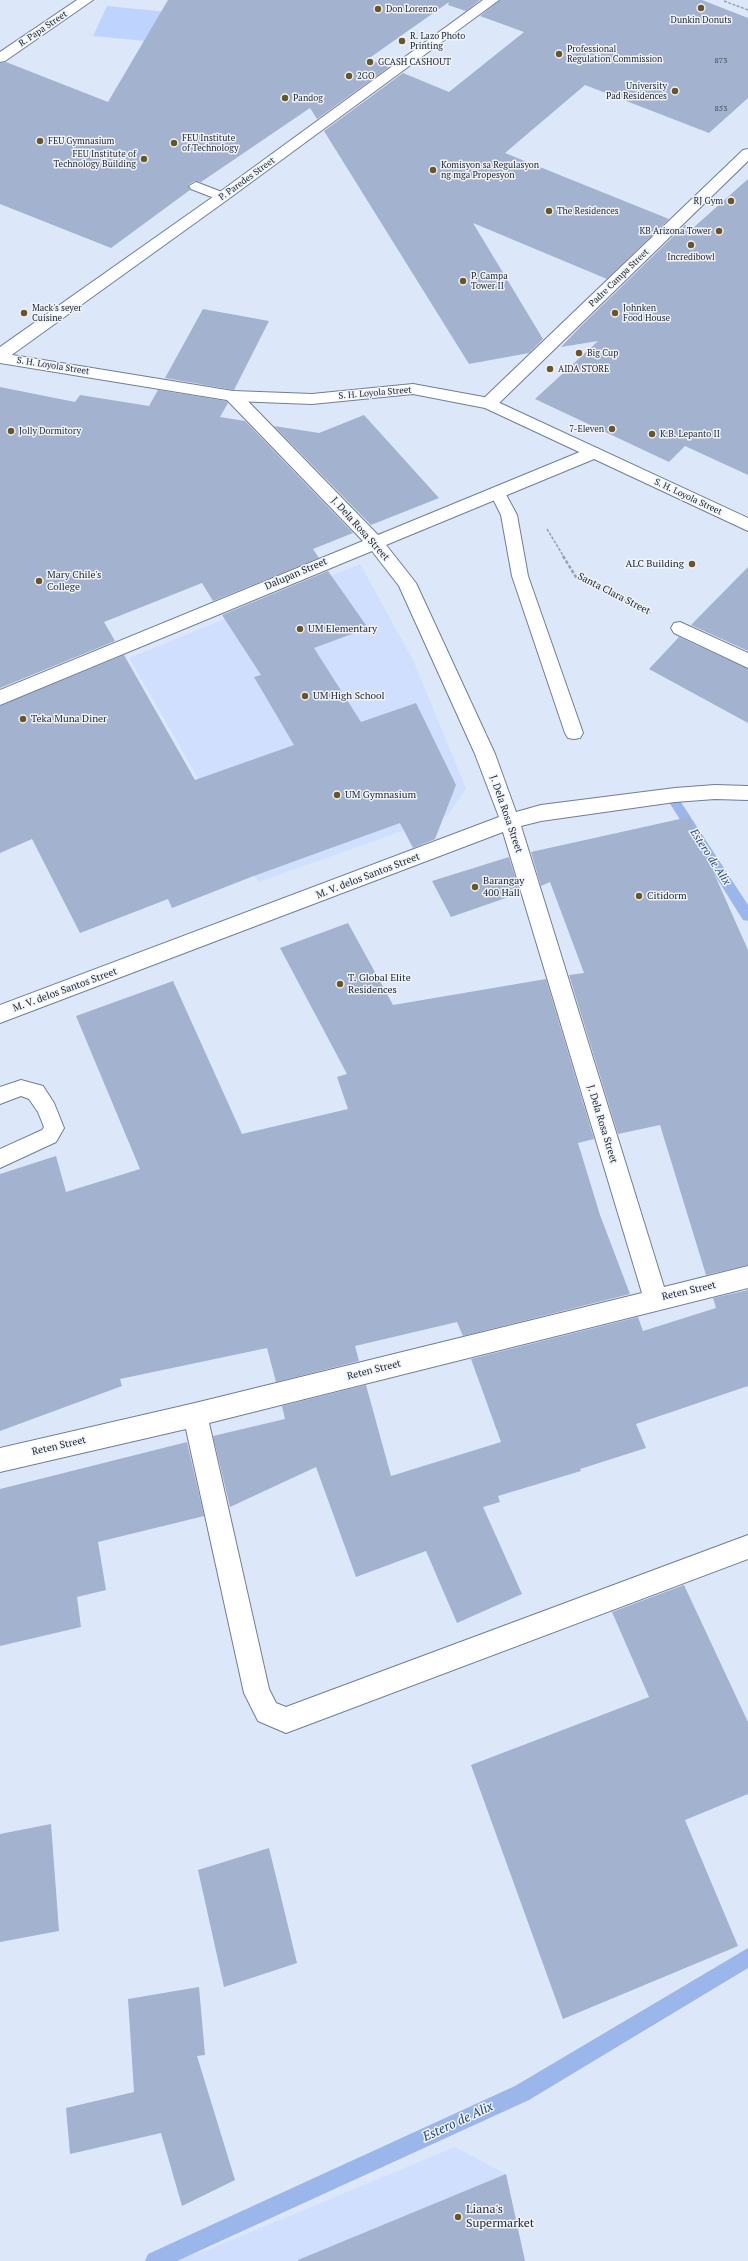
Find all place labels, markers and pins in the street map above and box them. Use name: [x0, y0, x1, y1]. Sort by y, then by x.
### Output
marker: Dunkin Donuts: [696, 3, 706, 13]
marker: Don Lorenzo: [373, 4, 383, 14]
place label: Don Lorenzo: [386, 4, 437, 14]
place label: Dunkin Donuts: [671, 15, 731, 25]
place label: R. Lazo Photo Printing: [410, 31, 465, 52]
marker: R. Lazo Photo Printing: [397, 36, 407, 46]
place label: Professional Regulation Commission: [567, 44, 662, 65]
marker: Professional Regulation Commission: [554, 49, 564, 59]
marker: GCASH CASHOUT: [365, 57, 375, 67]
place label: GCASH CASHOUT: [378, 57, 451, 67]
marker: 2GO: [344, 71, 354, 81]
place label: 2GO: [357, 71, 375, 81]
place label: University Pad Residences: [606, 81, 667, 102]
marker: University Pad Residences: [670, 86, 680, 96]
marker: Pandog: [280, 93, 290, 103]
place label: Pandog: [293, 93, 323, 103]
place label: FEU Institute of Technology: [182, 133, 239, 154]
marker: FEU Gymnasium: [35, 136, 45, 146]
place label: FEU Gymnasium: [48, 136, 114, 146]
marker: FEU Institute of Technology: [169, 138, 179, 148]
place label: FEU Institute of Technology Building: [54, 149, 136, 170]
marker: FEU Institute of Technology Building: [139, 154, 149, 164]
place label: Komisyon sa Regulasyon ng mga Propesyon: [441, 160, 539, 181]
marker: Komisyon sa Regulasyon ng mga Propesyon: [428, 165, 438, 175]
place label: RJ Gym: [694, 196, 723, 206]
marker: RJ Gym: [726, 196, 736, 206]
marker: The Residences: [544, 206, 554, 216]
place label: The Residences: [557, 206, 619, 216]
place label: KB Arizona Tower: [640, 226, 711, 236]
marker: KB Arizona Tower: [714, 226, 724, 236]
marker: Incredibowl: [686, 240, 696, 250]
place label: Incredibowl: [667, 252, 715, 262]
place label: P. Campa Tower II: [471, 271, 508, 292]
marker: P. Campa Tower II: [458, 276, 468, 286]
place label: Mack's seyer Cuisine: [32, 303, 82, 324]
place label: Johnken Food House: [623, 303, 670, 324]
marker: Mack's seyer Cuisine: [19, 308, 29, 318]
marker: Johnken Food House: [610, 308, 620, 318]
marker: Big Cup: [574, 348, 584, 358]
place label: Big Cup: [587, 348, 618, 358]
marker: AIDA STORE: [545, 364, 555, 374]
place label: AIDA STORE: [558, 364, 609, 374]
place label: 7-Eleven: [569, 424, 604, 434]
marker: 7-Eleven: [607, 424, 617, 434]
marker: Jolly Dormitory: [6, 426, 16, 436]
place label: Jolly Dormitory: [19, 426, 81, 436]
marker: K.B. Lepanto II: [647, 429, 657, 439]
place label: K.B. Lepanto II: [660, 429, 720, 439]
place label: ALC Building: [625, 558, 684, 570]
marker: ALC Building: [687, 559, 697, 569]
place label: Mary Chile's College: [47, 569, 101, 592]
marker: Mary Chile's College: [34, 576, 44, 586]
place label: UM Elementary: [308, 623, 377, 635]
marker: UM Elementary: [295, 624, 305, 634]
place label: UM High School: [313, 690, 385, 702]
marker: UM High School: [300, 691, 310, 701]
place label: Teka Muna Diner: [31, 713, 107, 725]
marker: Teka Muna Diner: [18, 714, 28, 724]
place label: UM Gymnasium: [345, 789, 416, 801]
marker: UM Gymnasium: [332, 790, 342, 800]
place label: Barangay 400 Hall: [483, 875, 524, 898]
marker: Barangay 400 Hall: [470, 882, 480, 892]
place label: Citidorm: [647, 890, 687, 902]
marker: Citidorm: [634, 891, 644, 901]
place label: T. Global Elite Residences: [348, 972, 411, 996]
marker: T. Global Elite Residences: [335, 979, 345, 989]
place label: Liana's Supermarket: [466, 2203, 534, 2231]
marker: Liana's Supermarket: [453, 2212, 463, 2222]

